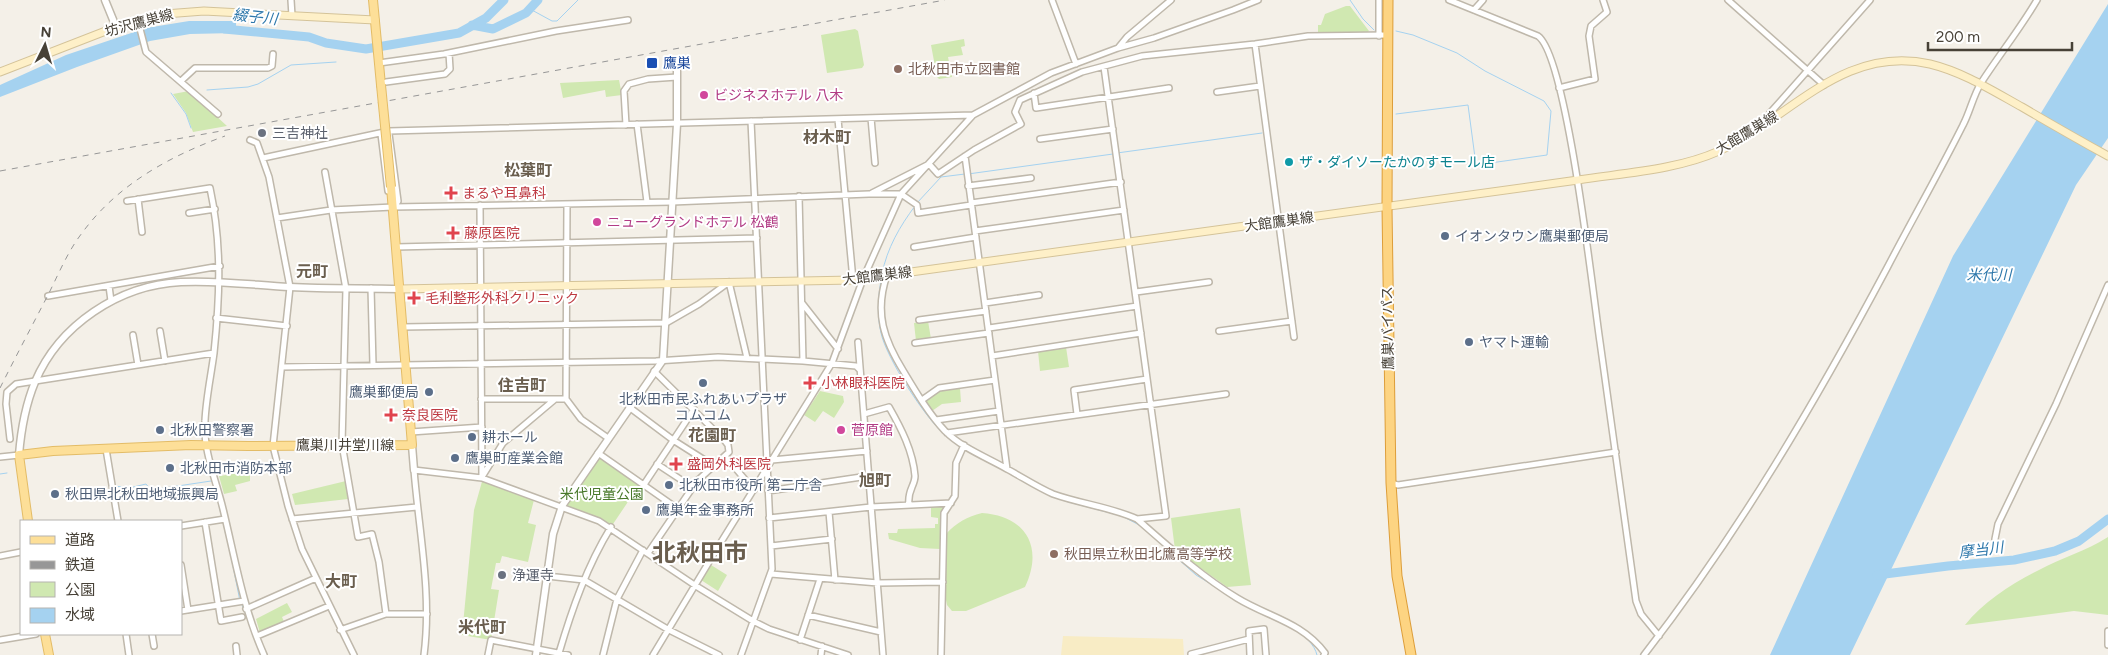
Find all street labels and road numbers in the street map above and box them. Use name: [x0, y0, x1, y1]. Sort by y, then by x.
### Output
street label: 坊沢鷹巣線: [103, 6, 175, 40]
street label: 大館鷹巣線: [1713, 108, 1781, 158]
street label: 大館鷹巣線: [1243, 209, 1315, 235]
street label: 大館鷹巣線: [841, 263, 913, 289]
street label: 鷹巣バイパス: [1379, 286, 1397, 370]
street label: 鷹巣川井堂川線: [296, 437, 394, 454]

